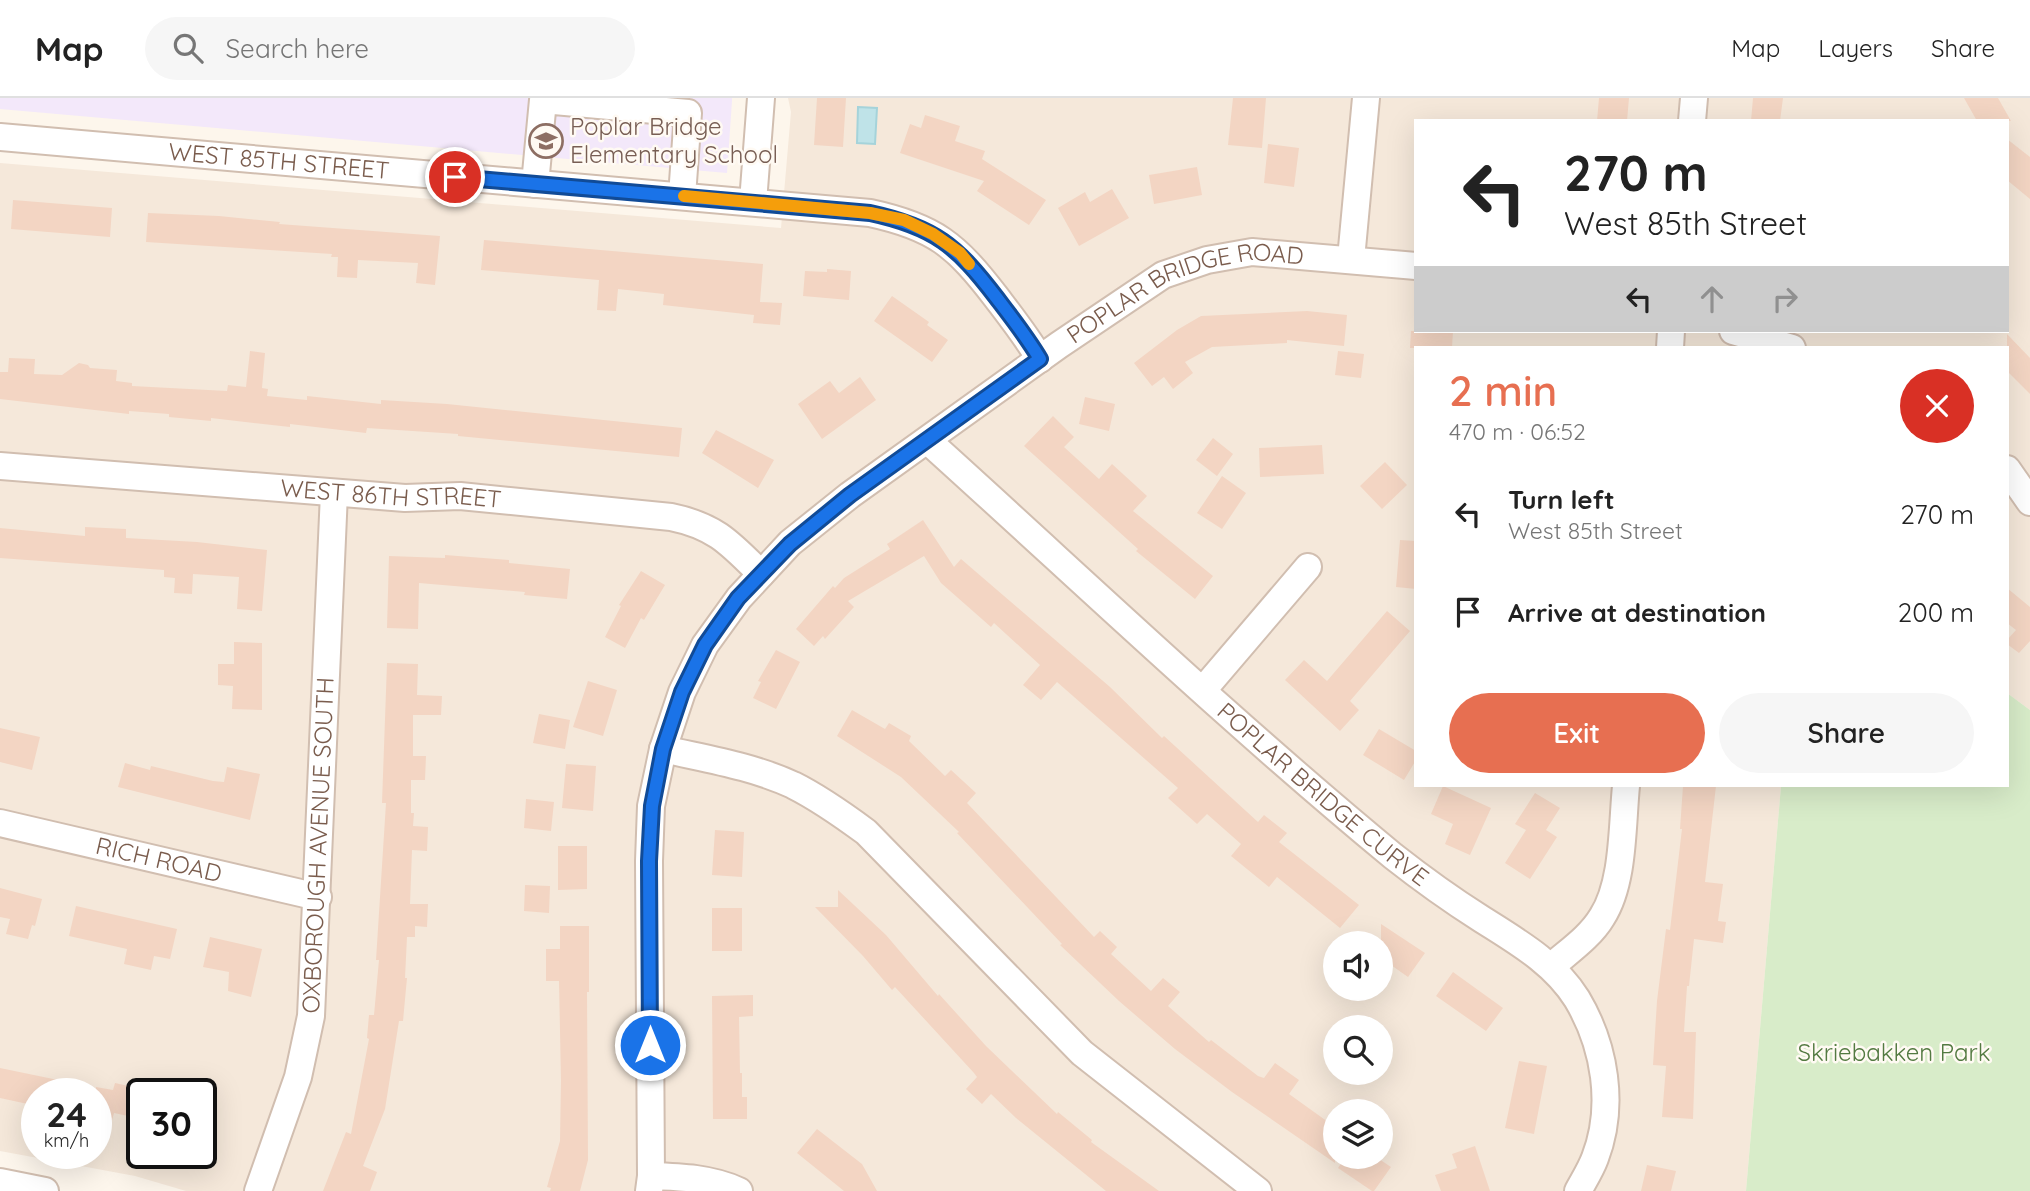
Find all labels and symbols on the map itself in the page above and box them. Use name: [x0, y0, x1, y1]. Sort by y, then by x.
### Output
place label: Poplar Bridge Elementary School: [570, 111, 778, 169]
school or university icon: Poplar Bridge Elementary School: [527, 122, 565, 160]
street label: WEST 85TH STREET: [167, 136, 391, 185]
pin: [425, 147, 485, 207]
street label: POPLAR BRIDGE ROAD: [1061, 236, 1305, 350]
street label: WEST 86TH STREET: [279, 472, 503, 514]
street label: OXBOROUGH AVENUE SOUTH: [295, 676, 340, 1014]
street label: POPLAR BRIDGE CURVE: [1212, 696, 1435, 892]
street label: RICH ROAD: [93, 830, 225, 888]
position arrow: [613, 1008, 687, 1082]
park label: Skriebakken Park: [1797, 1037, 1991, 1067]
speed limit sign: 30: [126, 1078, 217, 1169]

